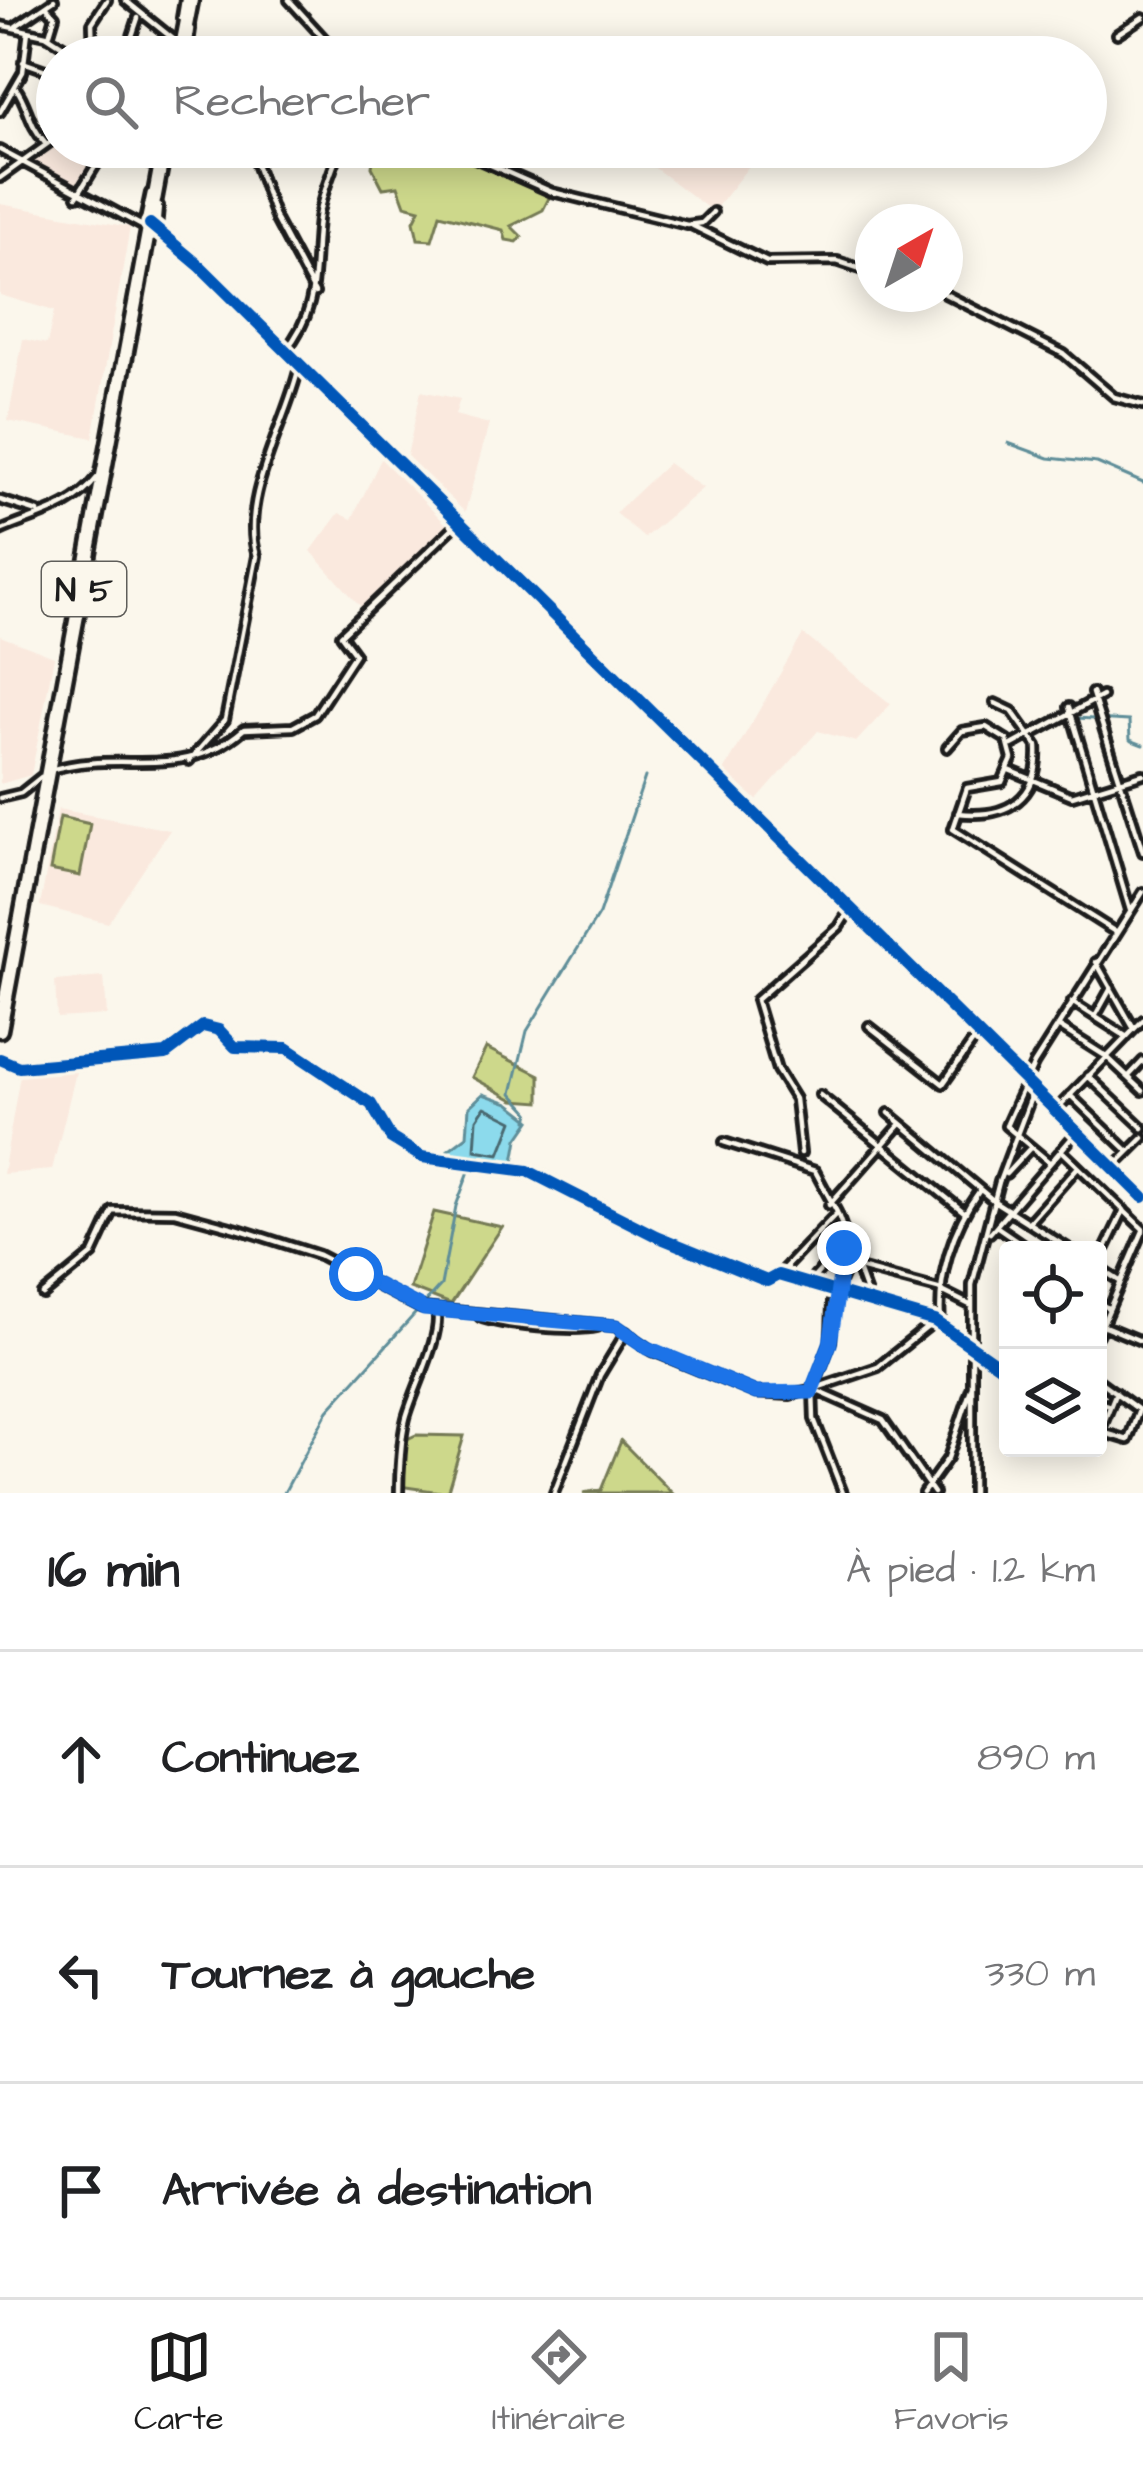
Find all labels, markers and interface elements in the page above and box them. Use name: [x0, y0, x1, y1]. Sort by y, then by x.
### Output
search box: [36, 36, 1107, 168]
icon: search: [78, 69, 144, 135]
text: Rechercher: [174, 71, 430, 133]
north arrow: [855, 204, 963, 312]
road number: N 5: [42, 562, 126, 616]
route end: [817, 1221, 871, 1275]
map controls: [999, 1241, 1107, 1457]
button: locate: [999, 1241, 1107, 1349]
route start: [329, 1247, 383, 1301]
button: layers: [999, 1349, 1107, 1457]
text: 16 min: [48, 1536, 180, 1607]
text: À pied · 1.2 km: [846, 1544, 1095, 1598]
icon: ahead: [48, 1726, 114, 1792]
text: Continuez: [162, 1728, 359, 1790]
text: 890 m: [977, 1732, 1095, 1786]
icon: left: [48, 1942, 114, 2008]
text: Tournez à gauche: [162, 1944, 535, 2006]
text: 330 m: [985, 1948, 1095, 2002]
icon: arrive: [48, 2158, 114, 2224]
text: Arrivée à destination: [162, 2160, 591, 2222]
tab: Carte: [134, 2324, 224, 2442]
tab: Itinéraire: [492, 2324, 626, 2442]
tab: Favoris: [894, 2324, 1009, 2442]

